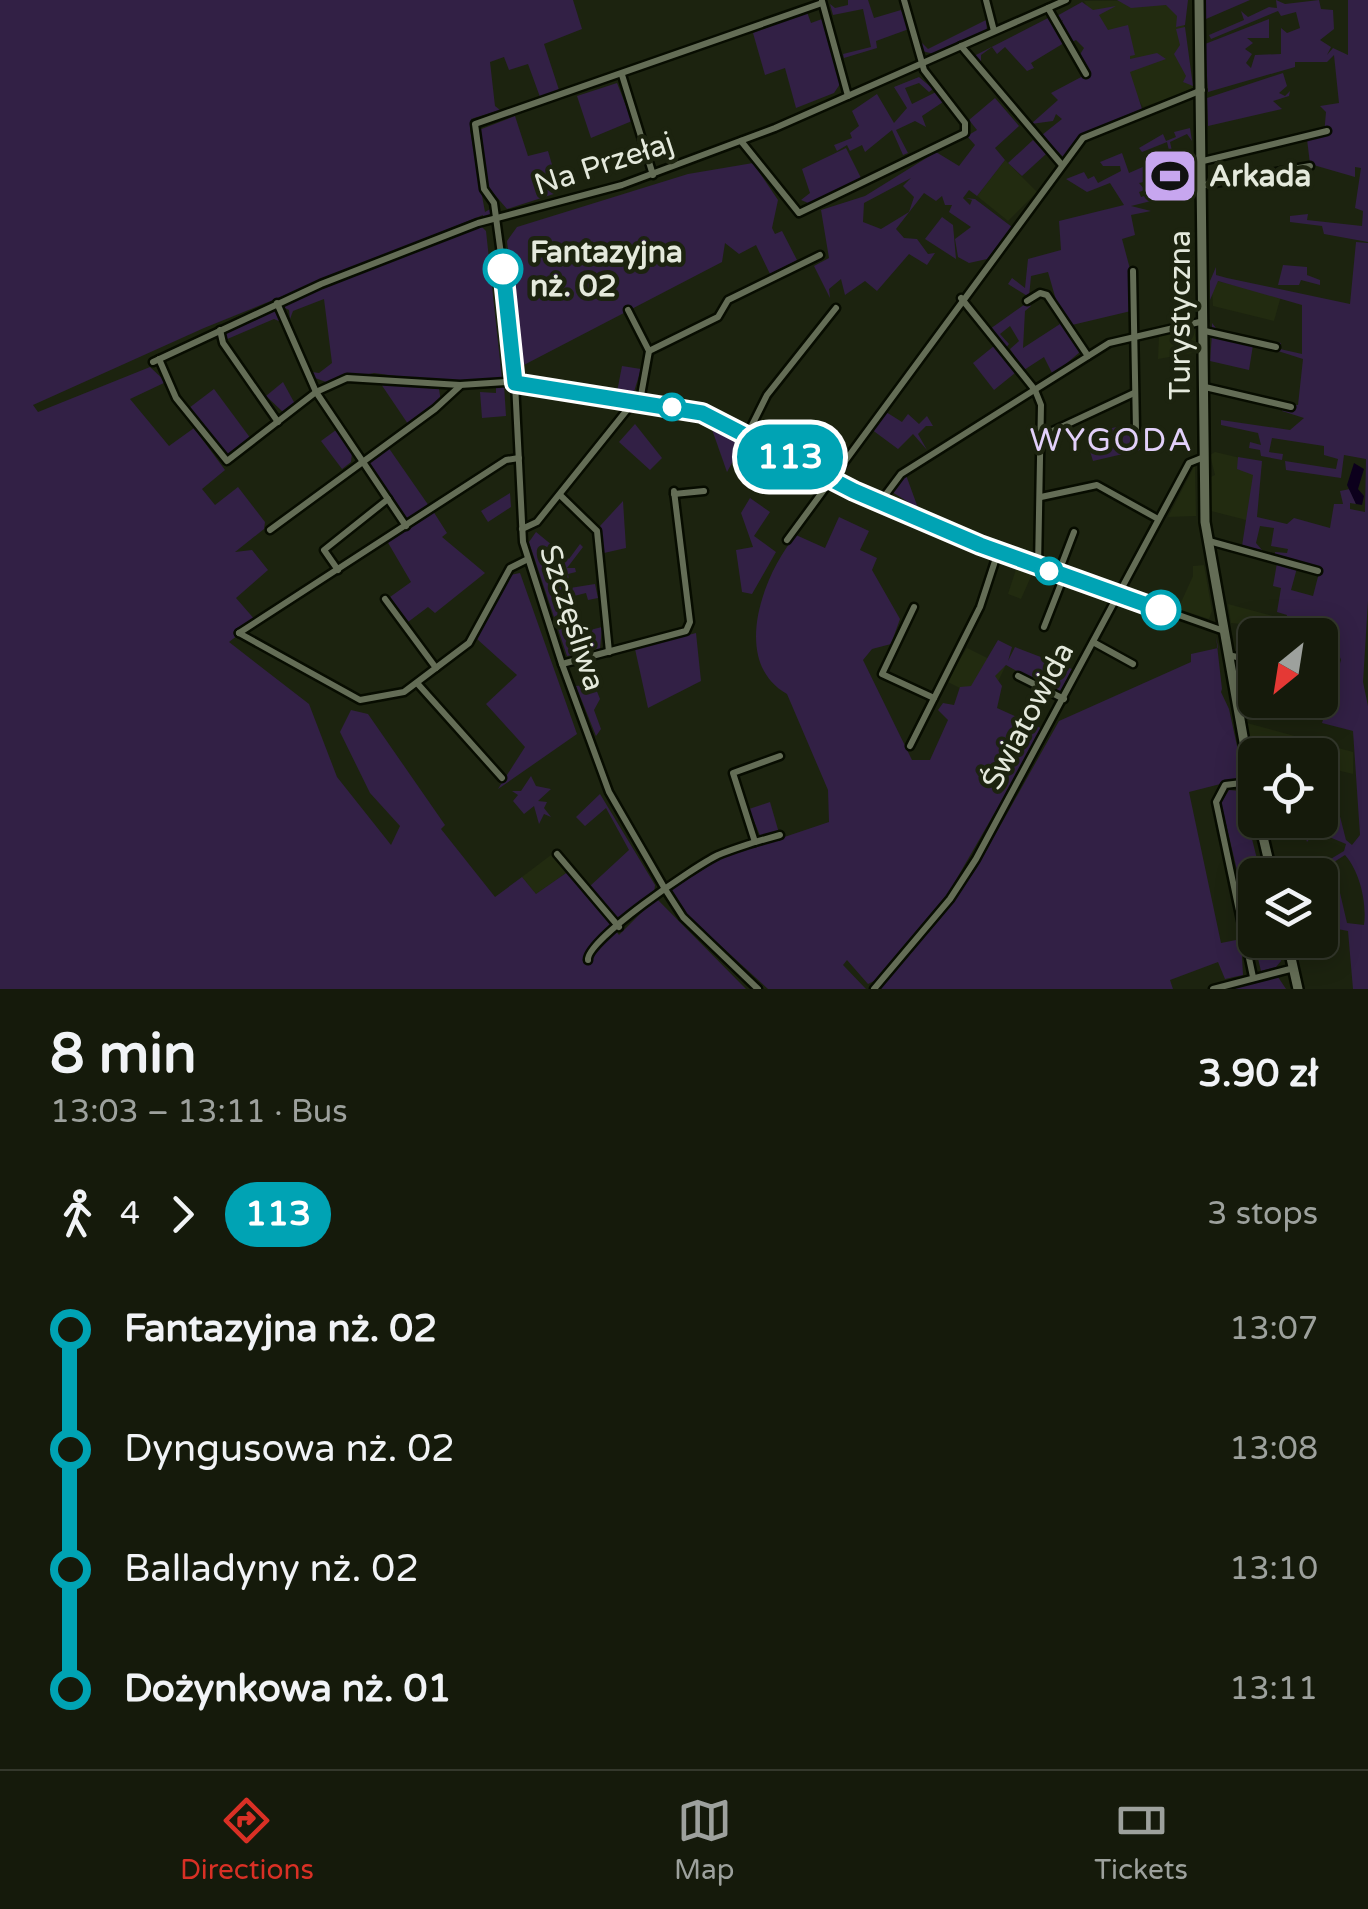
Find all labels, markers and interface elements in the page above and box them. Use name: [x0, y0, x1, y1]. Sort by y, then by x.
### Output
street label: Na Przełaj: [530, 124, 678, 204]
sports icon: Arkada: [1140, 146, 1200, 206]
place label: Arkada: [1209, 158, 1311, 195]
street label: Turystyczna: [1162, 230, 1199, 400]
place label: Fantazyjna nż. 02: [530, 234, 683, 305]
marker: Fantazyjna nż. 02: [484, 250, 522, 288]
unlabelled marker: [659, 394, 685, 420]
district label: WYGODA: [1030, 422, 1194, 460]
line badge: 113: [732, 424, 848, 490]
text: 113: [757, 436, 823, 478]
street label: Szczęśliwa: [531, 540, 613, 696]
unlabelled marker: [1036, 558, 1062, 584]
unlabelled marker: [1142, 591, 1180, 629]
north arrow: [1238, 618, 1338, 718]
map controls: [1238, 618, 1338, 958]
street label: Światowida: [974, 636, 1082, 796]
button: locate: [1238, 738, 1338, 838]
button: layers: [1238, 858, 1338, 958]
text: 8 min: [50, 1022, 197, 1088]
text: 3.90 zł: [1198, 1051, 1318, 1097]
text: 13:03 – 13:11 · Bus: [50, 1093, 348, 1131]
icon: walk: [50, 1187, 105, 1242]
icon: forward: [155, 1187, 210, 1242]
text: 113: [245, 1193, 311, 1235]
text: 4: [120, 1195, 140, 1233]
text: 3 stops: [1207, 1195, 1318, 1233]
text: Fantazyjna nż. 02: [124, 1306, 437, 1352]
text: 13:07: [1229, 1310, 1318, 1348]
text: Dyngusowa nż. 02: [124, 1426, 455, 1472]
text: 13:08: [1229, 1430, 1318, 1468]
text: Balladyny nż. 02: [124, 1546, 419, 1592]
text: 13:10: [1229, 1550, 1318, 1588]
text: Dożynkowa nż. 01: [124, 1666, 451, 1712]
text: 13:11: [1229, 1670, 1318, 1708]
tab: Directions: [180, 1793, 314, 1887]
tab: Map: [674, 1793, 734, 1887]
tab: Tickets: [1094, 1793, 1188, 1887]

